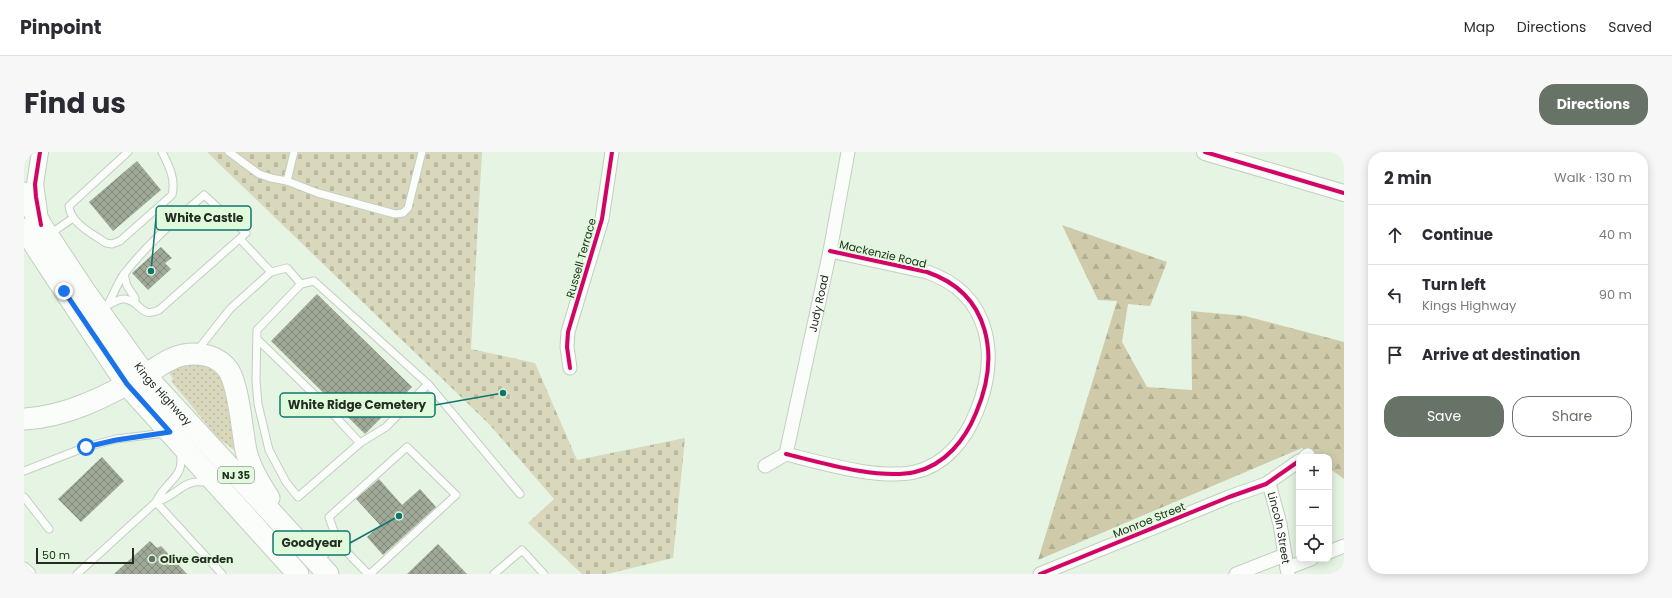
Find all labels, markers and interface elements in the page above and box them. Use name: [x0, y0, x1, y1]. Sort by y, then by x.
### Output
text: Pinpoint: [20, 14, 101, 41]
text: Map: [1464, 17, 1495, 37]
text: Directions: [1517, 17, 1586, 37]
text: Saved: [1608, 17, 1652, 37]
text: Find us: [24, 84, 126, 123]
button: Directions: [1539, 84, 1648, 125]
text: 2 min: [1384, 166, 1432, 190]
text: Walk · 130 m: [1554, 168, 1632, 187]
callout: White Castle: [156, 206, 251, 230]
text: White Castle: [165, 209, 244, 226]
street label: Russell Terrace: [562, 216, 600, 300]
icon: ahead: [1384, 224, 1406, 246]
text: Continue: [1422, 224, 1493, 245]
text: 40 m: [1599, 225, 1632, 244]
street label: Mackenzie Road: [838, 236, 928, 272]
street label: Judy Road: [805, 273, 833, 334]
text: Turn left: [1422, 274, 1486, 295]
route end: [55, 282, 73, 300]
icon: left: [1384, 284, 1406, 306]
text: 90 m: [1599, 285, 1632, 304]
text: Kings Highway: [1422, 296, 1516, 315]
icon: arrive: [1384, 344, 1406, 366]
text: Arrive at destination: [1422, 344, 1580, 365]
street label: Kings Highway: [130, 359, 196, 430]
callout: White Ridge Cemetery: [280, 393, 435, 417]
text: White Ridge Cemetery: [288, 396, 427, 413]
button: Save: [1384, 396, 1504, 437]
button: Share: [1512, 396, 1632, 437]
route start: [77, 438, 95, 456]
map controls: [1296, 454, 1332, 562]
button: +: [1296, 454, 1332, 490]
road number: NJ 35: [218, 467, 254, 483]
street label: Lincoln Street: [1264, 490, 1294, 565]
button: −: [1296, 490, 1332, 526]
street label: Monroe Street: [1110, 498, 1188, 542]
button: locate: [1296, 526, 1332, 562]
callout: Goodyear: [273, 531, 350, 555]
text: Goodyear: [282, 534, 342, 551]
scale bar: [36, 546, 134, 565]
text: 50 m: [42, 547, 70, 563]
place label: Olive Garden: [160, 551, 233, 567]
marker: Olive Garden: [147, 554, 157, 564]

